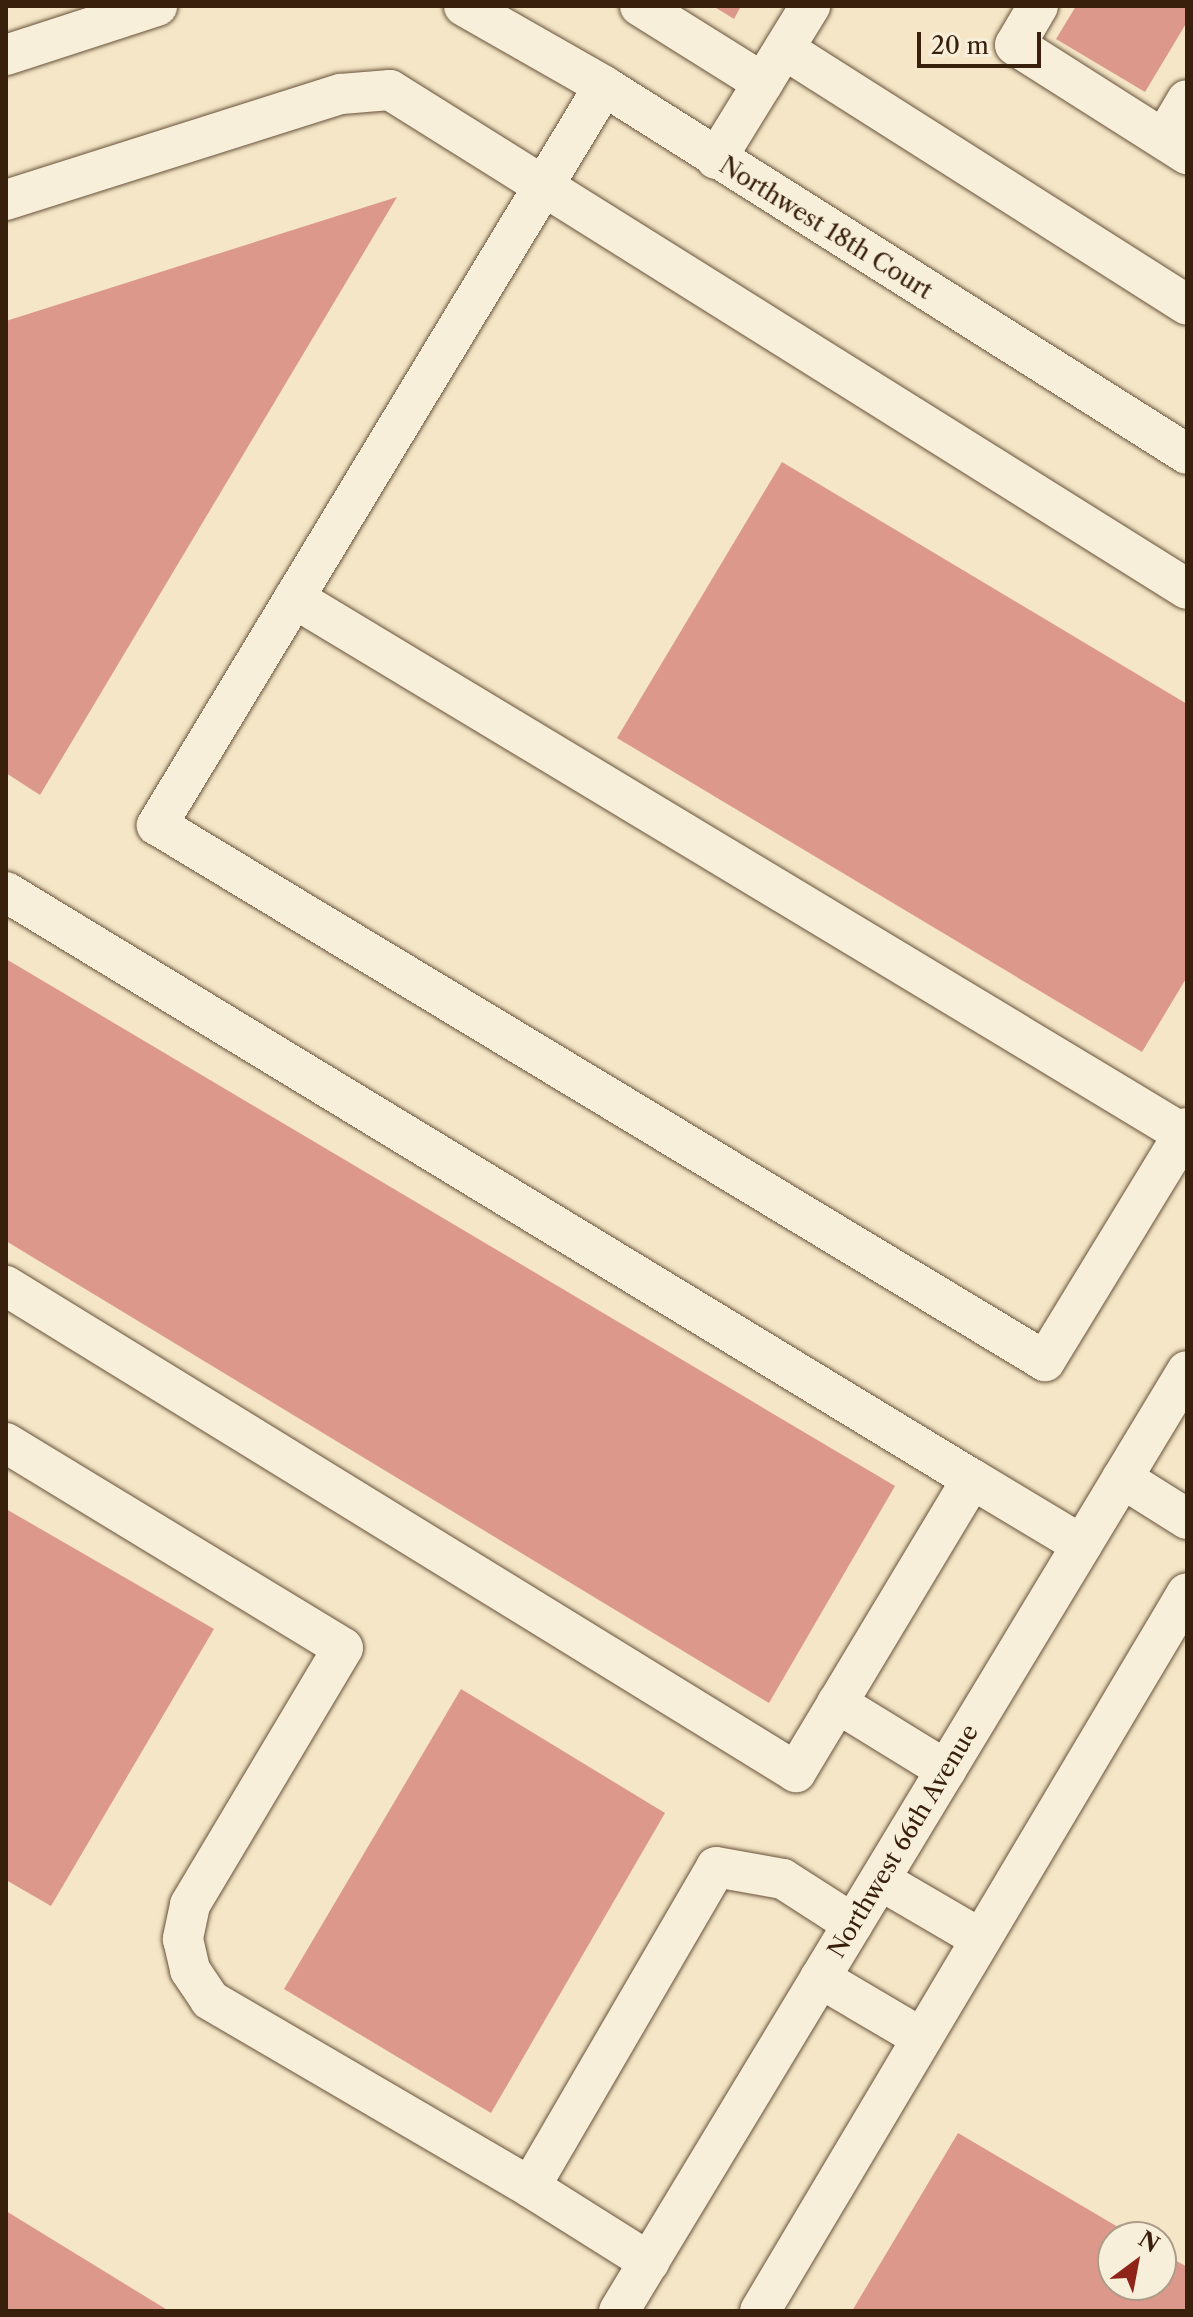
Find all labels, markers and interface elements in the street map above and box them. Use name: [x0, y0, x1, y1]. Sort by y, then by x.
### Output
scale bar: [921, 16, 1045, 66]
text: 20 m: [931, 31, 989, 60]
street label: Northwest 18th Court: [714, 151, 938, 305]
street label: Northwest 66th Avenue: [822, 1719, 984, 1963]
north arrow: [1097, 2221, 1177, 2301]
text: N: [1134, 2225, 1164, 2258]

